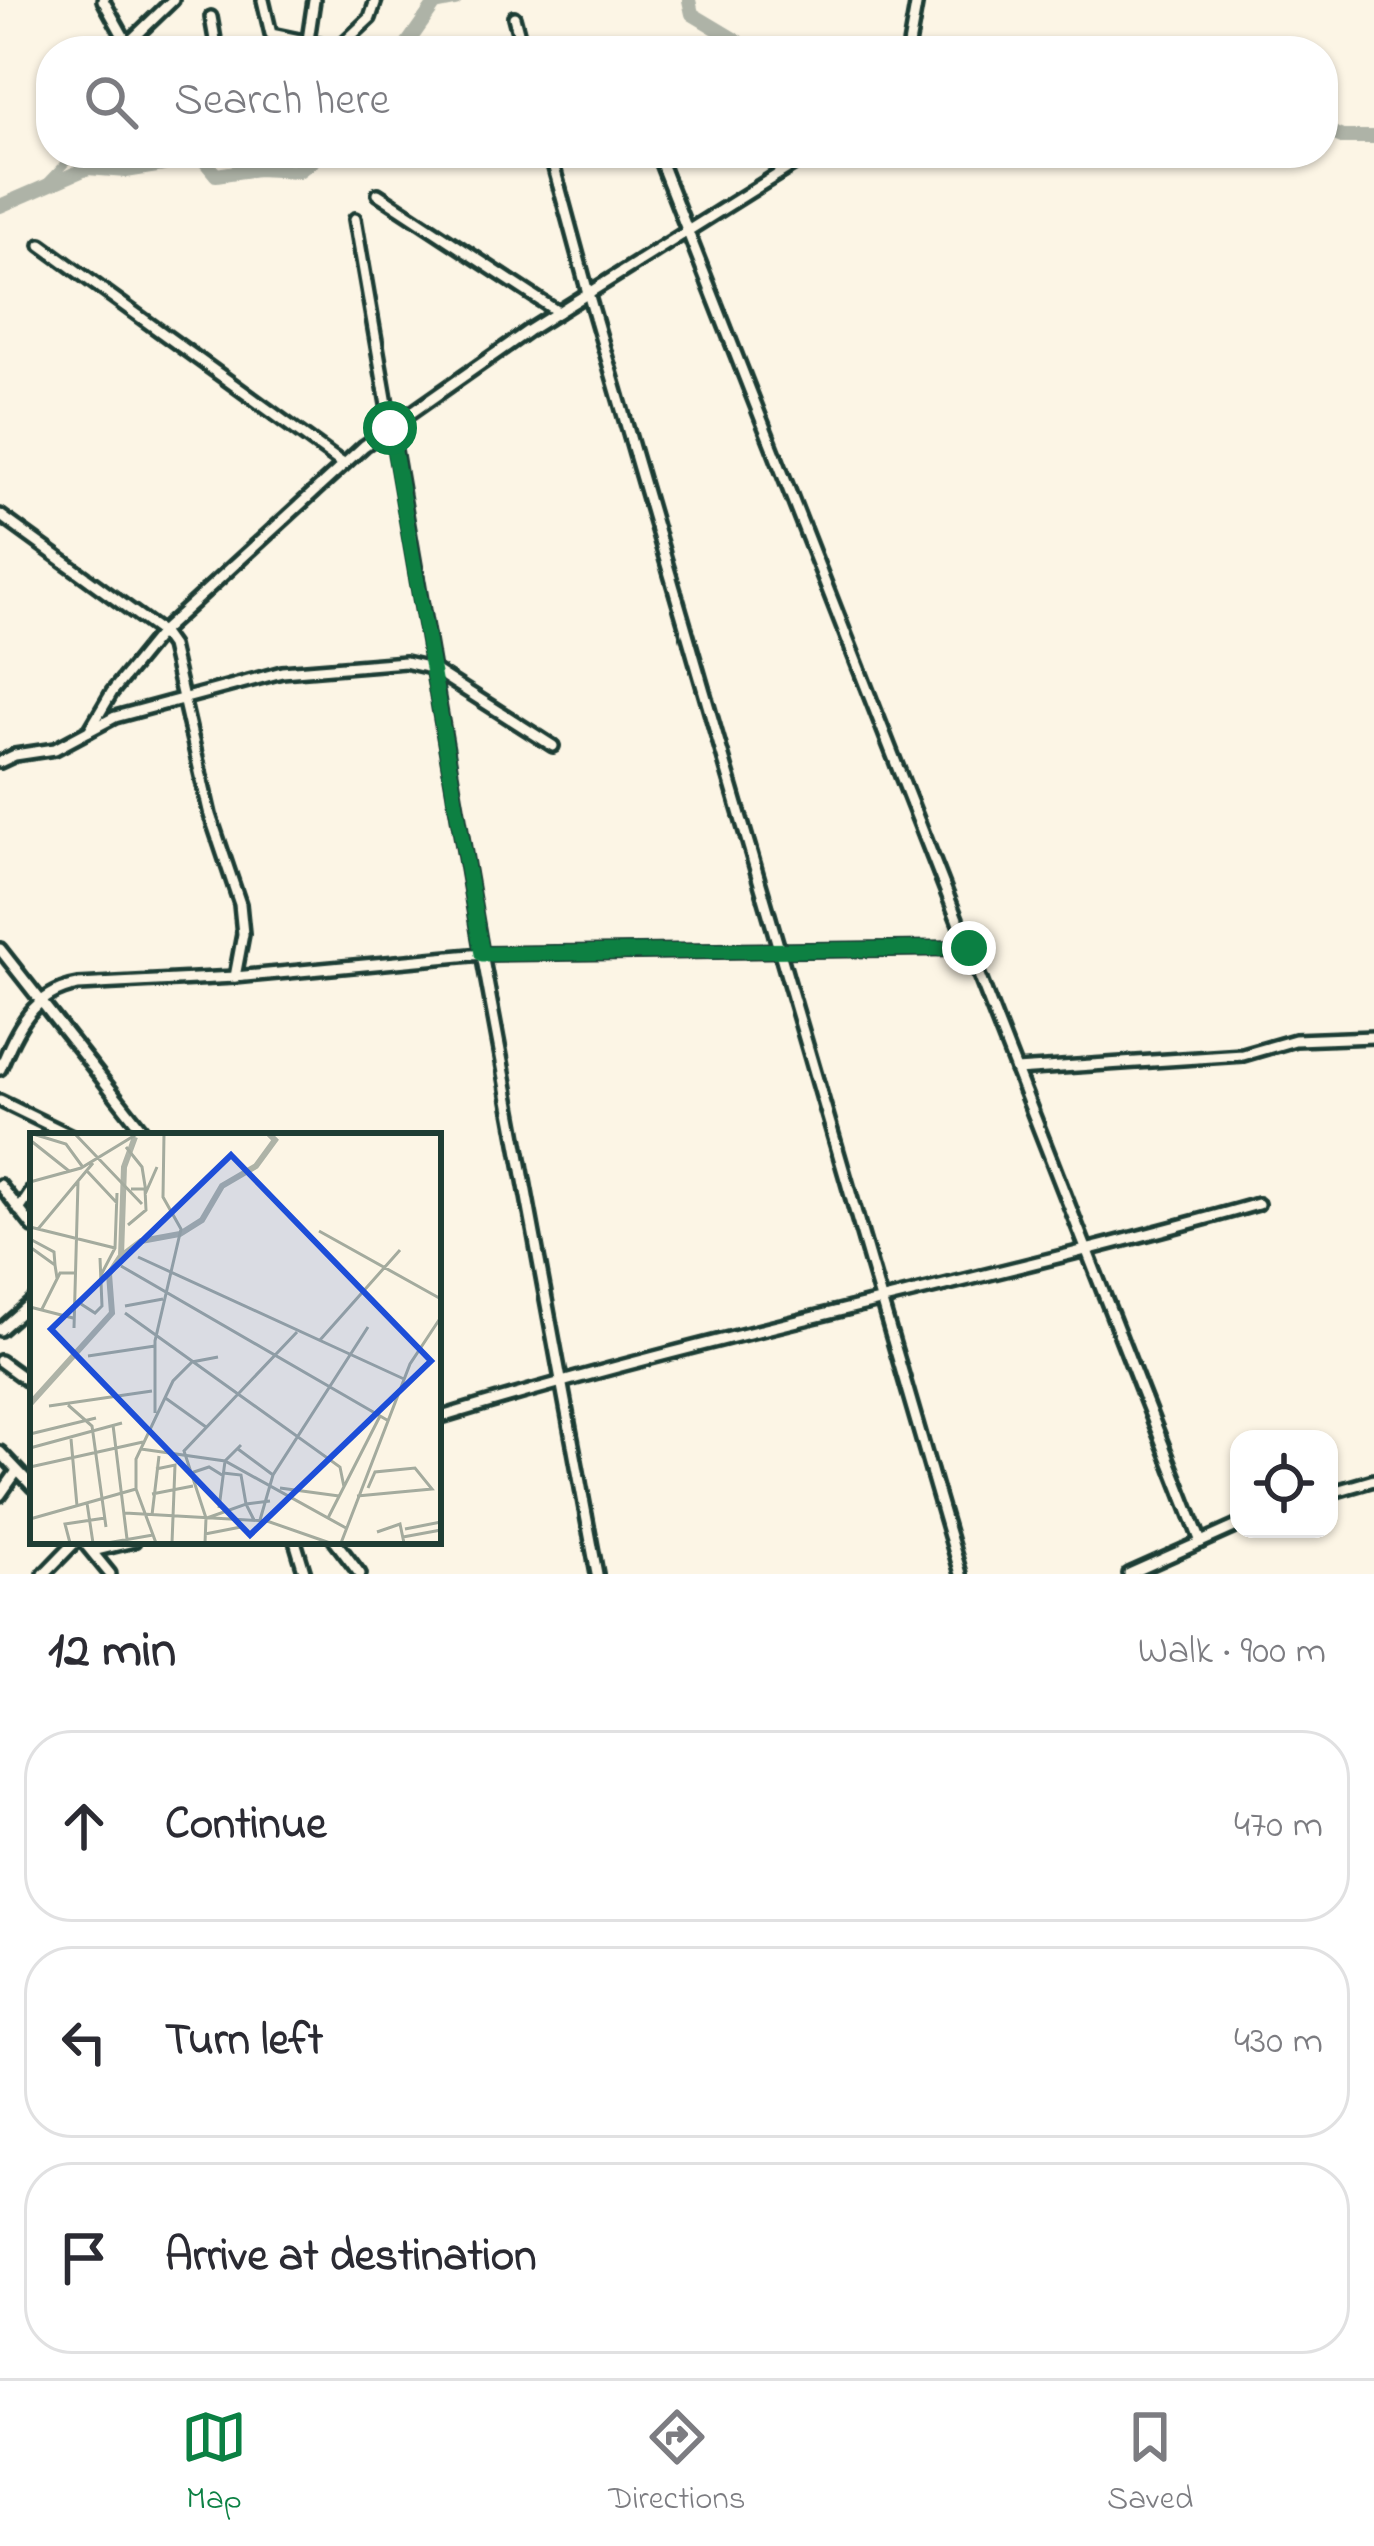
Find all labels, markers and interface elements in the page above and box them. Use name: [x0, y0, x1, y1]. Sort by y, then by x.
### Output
search box: [36, 36, 1338, 168]
icon: search: [78, 69, 144, 135]
text: Search here: [174, 69, 390, 135]
route start: [363, 401, 417, 455]
route end: [942, 921, 996, 975]
inset map: [30, 1133, 441, 1544]
map controls: [1230, 1430, 1338, 1538]
button: locate: [1230, 1430, 1338, 1538]
text: 12 min: [48, 1615, 176, 1690]
text: Walk · 900 m: [1138, 1624, 1326, 1681]
icon: ahead: [51, 1793, 117, 1859]
text: Continue: [165, 1793, 326, 1859]
text: 470 m: [1234, 1798, 1323, 1855]
icon: left: [51, 2009, 117, 2075]
text: Turn left: [165, 2009, 323, 2075]
text: 430 m: [1234, 2014, 1323, 2071]
icon: arrive: [51, 2225, 117, 2291]
text: Arrive at destination: [165, 2225, 536, 2291]
tab: Map: [181, 2404, 247, 2524]
tab: Directions: [608, 2404, 746, 2524]
tab: Saved: [1107, 2404, 1193, 2524]

